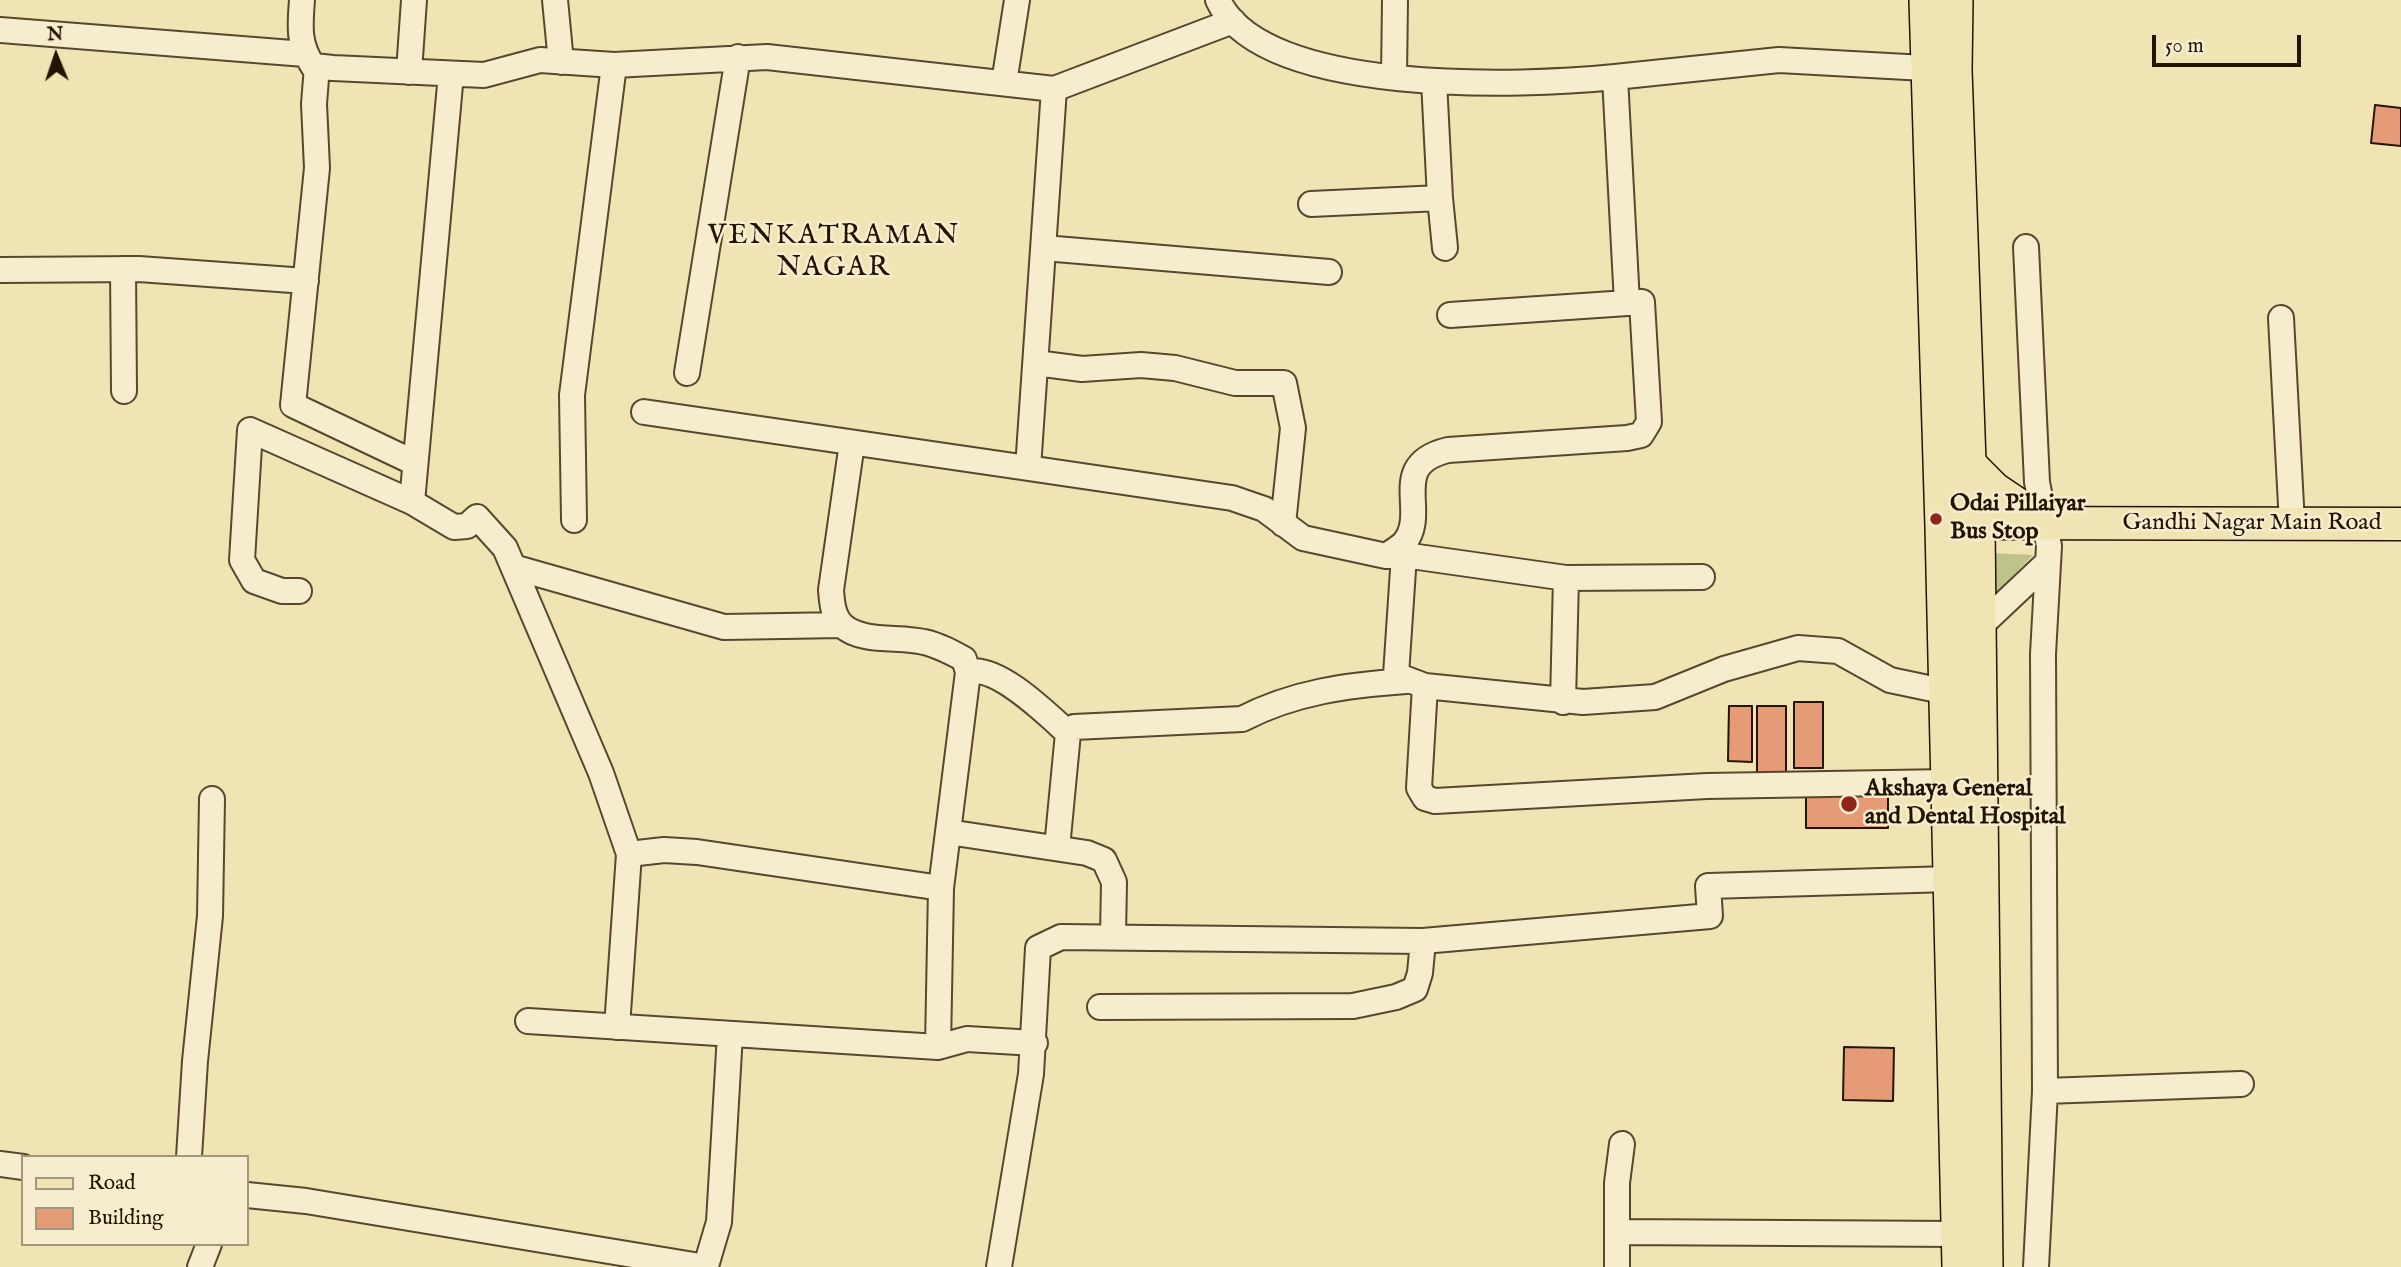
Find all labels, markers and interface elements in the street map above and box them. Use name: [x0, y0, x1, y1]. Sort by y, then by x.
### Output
north arrow: [21, 21, 91, 91]
scale bar: [2156, 21, 2305, 65]
text: N: [47, 23, 64, 47]
text: 50 m: [2165, 33, 2204, 60]
district label: VENKATRAMAN NAGAR: [709, 220, 959, 286]
place label: Odai Pillaiyar Bus Stop: [1950, 491, 2086, 547]
street label: Gandhi Nagar Main Road: [2122, 510, 2382, 538]
marker: Odai Pillaiyar Bus Stop: [1928, 511, 1944, 527]
place label: Akshaya General and Dental Hospital: [1865, 776, 2066, 832]
marker: Akshaya General and Dental Hospital: [1839, 794, 1859, 814]
legend: [21, 1155, 248, 1246]
text: Road: [88, 1170, 135, 1197]
text: Building: [88, 1205, 163, 1232]

